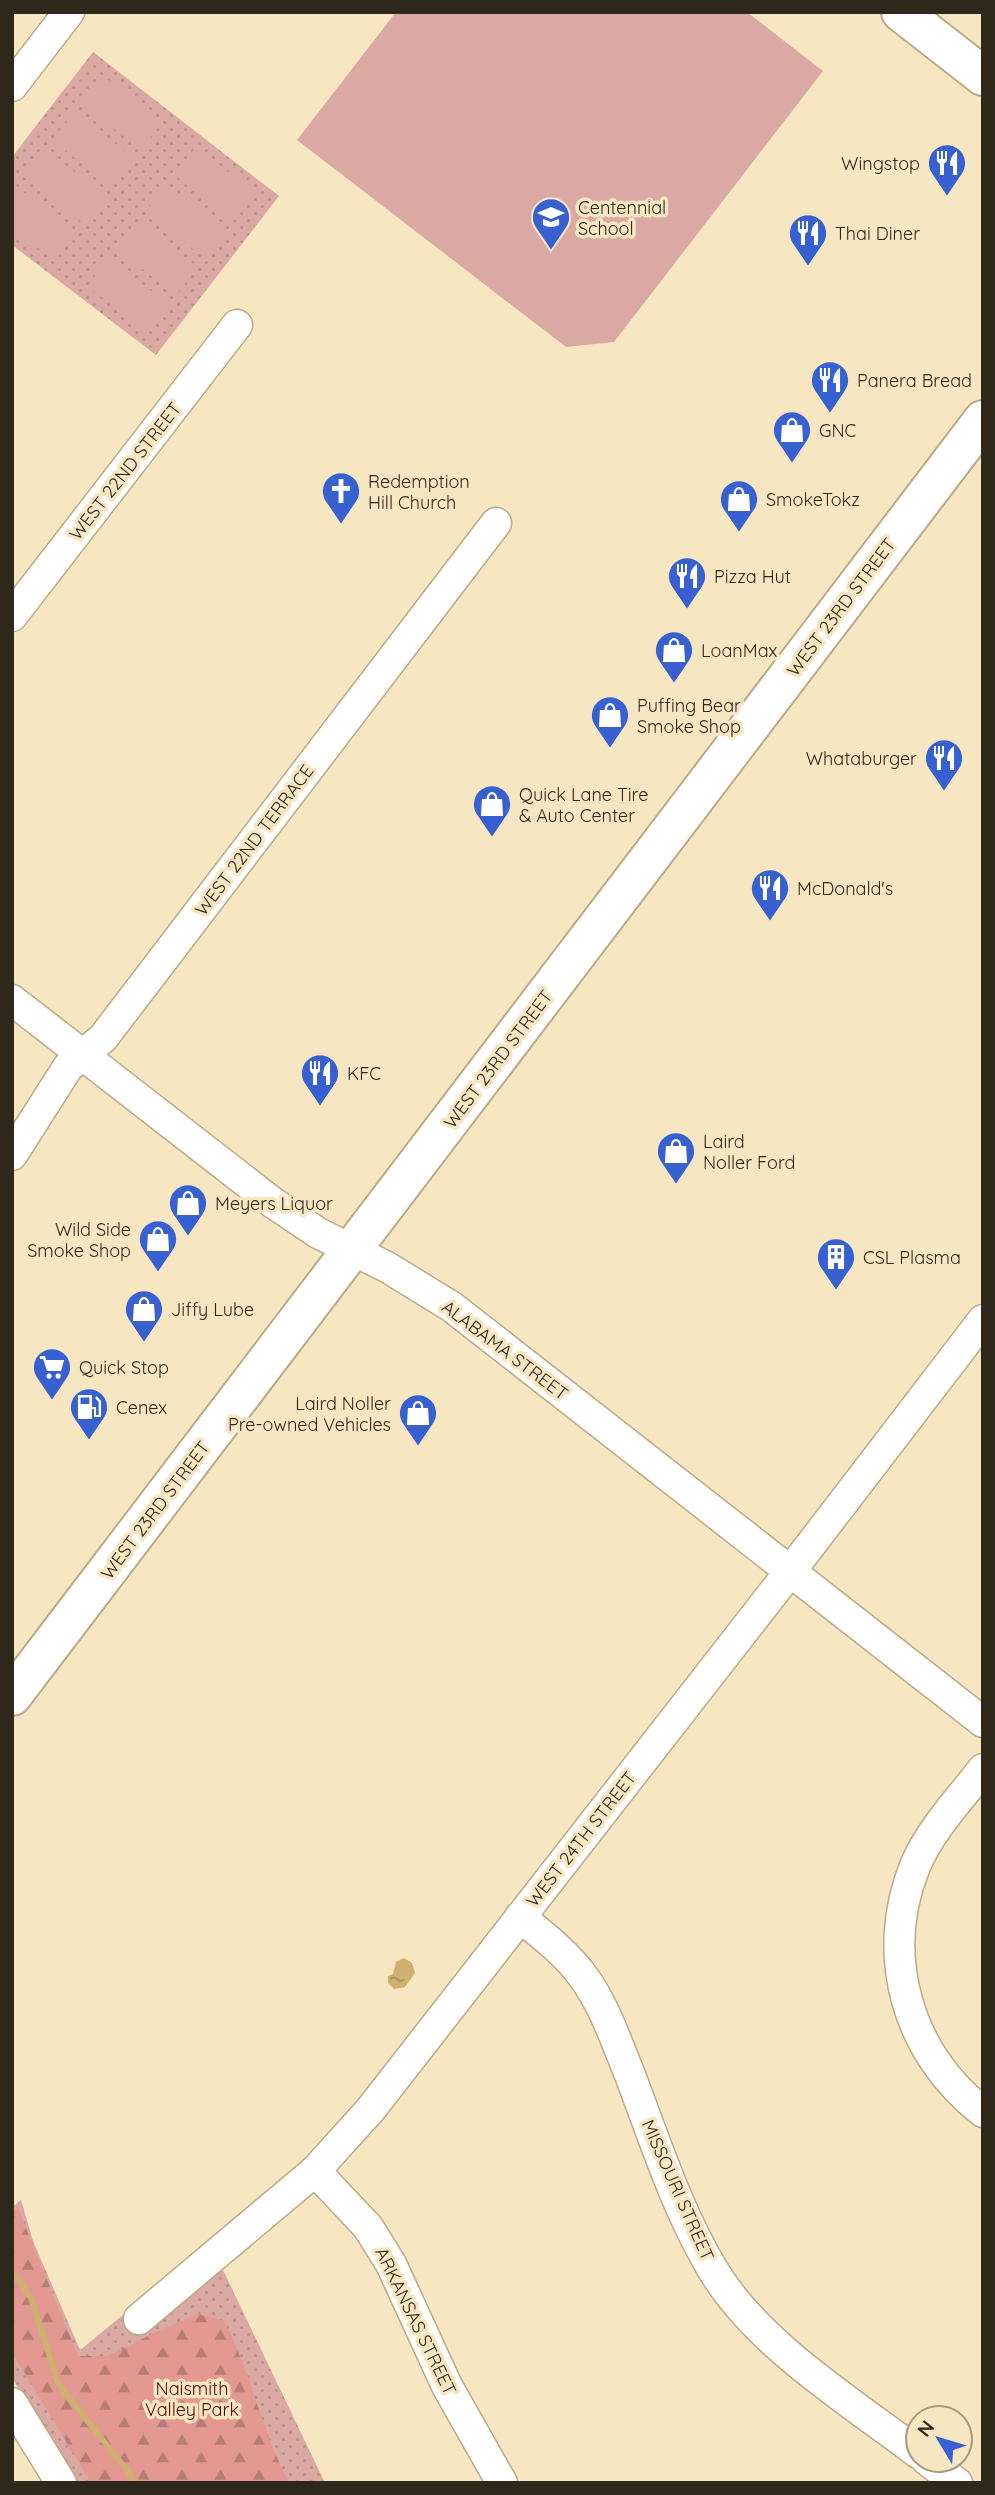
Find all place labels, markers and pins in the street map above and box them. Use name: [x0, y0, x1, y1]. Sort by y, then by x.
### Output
restaurant icon: Wingstop: [926, 142, 968, 197]
place label: Wingstop: [841, 152, 920, 175]
school or university icon: Centennial School: [530, 196, 572, 251]
place label: Centennial School: [578, 196, 666, 240]
restaurant icon: Thai Diner: [787, 212, 829, 267]
place label: Thai Diner: [835, 222, 920, 245]
restaurant icon: Panera Bread: [809, 359, 851, 414]
place label: Panera Bread: [857, 369, 972, 392]
shop icon: GNC: [771, 409, 813, 464]
place label: GNC: [819, 419, 857, 442]
church icon: Redemption Hill Church: [320, 470, 362, 525]
place label: Redemption Hill Church: [368, 470, 470, 514]
shop icon: SmokeTokz: [718, 478, 760, 533]
place label: SmokeTokz: [766, 488, 860, 511]
restaurant icon: Pizza Hut: [666, 555, 708, 610]
place label: Pizza Hut: [714, 565, 791, 588]
shop icon: LoanMax: [653, 629, 695, 684]
place label: LoanMax: [701, 639, 778, 662]
shop icon: Puffing Bear Smoke Shop: [589, 694, 631, 749]
place label: Puffing Bear Smoke Shop: [637, 694, 741, 738]
restaurant icon: Whataburger: [923, 737, 965, 792]
place label: Whataburger: [806, 747, 917, 770]
shop icon: Quick Lane Tire & Auto Center: [471, 783, 513, 838]
place label: Quick Lane Tire & Auto Center: [519, 783, 648, 827]
restaurant icon: McDonald's: [749, 867, 791, 922]
place label: McDonald's: [797, 877, 893, 900]
restaurant icon: KFC: [299, 1052, 341, 1107]
place label: KFC: [347, 1062, 381, 1085]
shop icon: Laird Noller Ford: [655, 1130, 697, 1185]
place label: Laird Noller Ford: [703, 1130, 795, 1174]
shop icon: Meyers Liquor: [167, 1182, 209, 1237]
place label: Meyers Liquor: [215, 1192, 333, 1215]
place label: Wild Side Smoke Shop: [27, 1218, 131, 1262]
shop icon: Wild Side Smoke Shop: [137, 1218, 179, 1273]
building icon: CSL Plasma: [815, 1236, 857, 1291]
place label: CSL Plasma: [863, 1246, 961, 1269]
shop icon: Jiffy Lube: [123, 1288, 165, 1343]
place label: Jiffy Lube: [171, 1298, 254, 1321]
supermarket icon: Quick Stop: [31, 1346, 73, 1401]
place label: Quick Stop: [79, 1356, 169, 1379]
fuel station icon: Cenex: [68, 1386, 110, 1441]
place label: Laird Noller Pre-owned Vehicles: [228, 1392, 391, 1436]
shop icon: Laird Noller Pre-owned Vehicles: [397, 1392, 439, 1447]
place label: Cenex: [116, 1396, 167, 1419]

